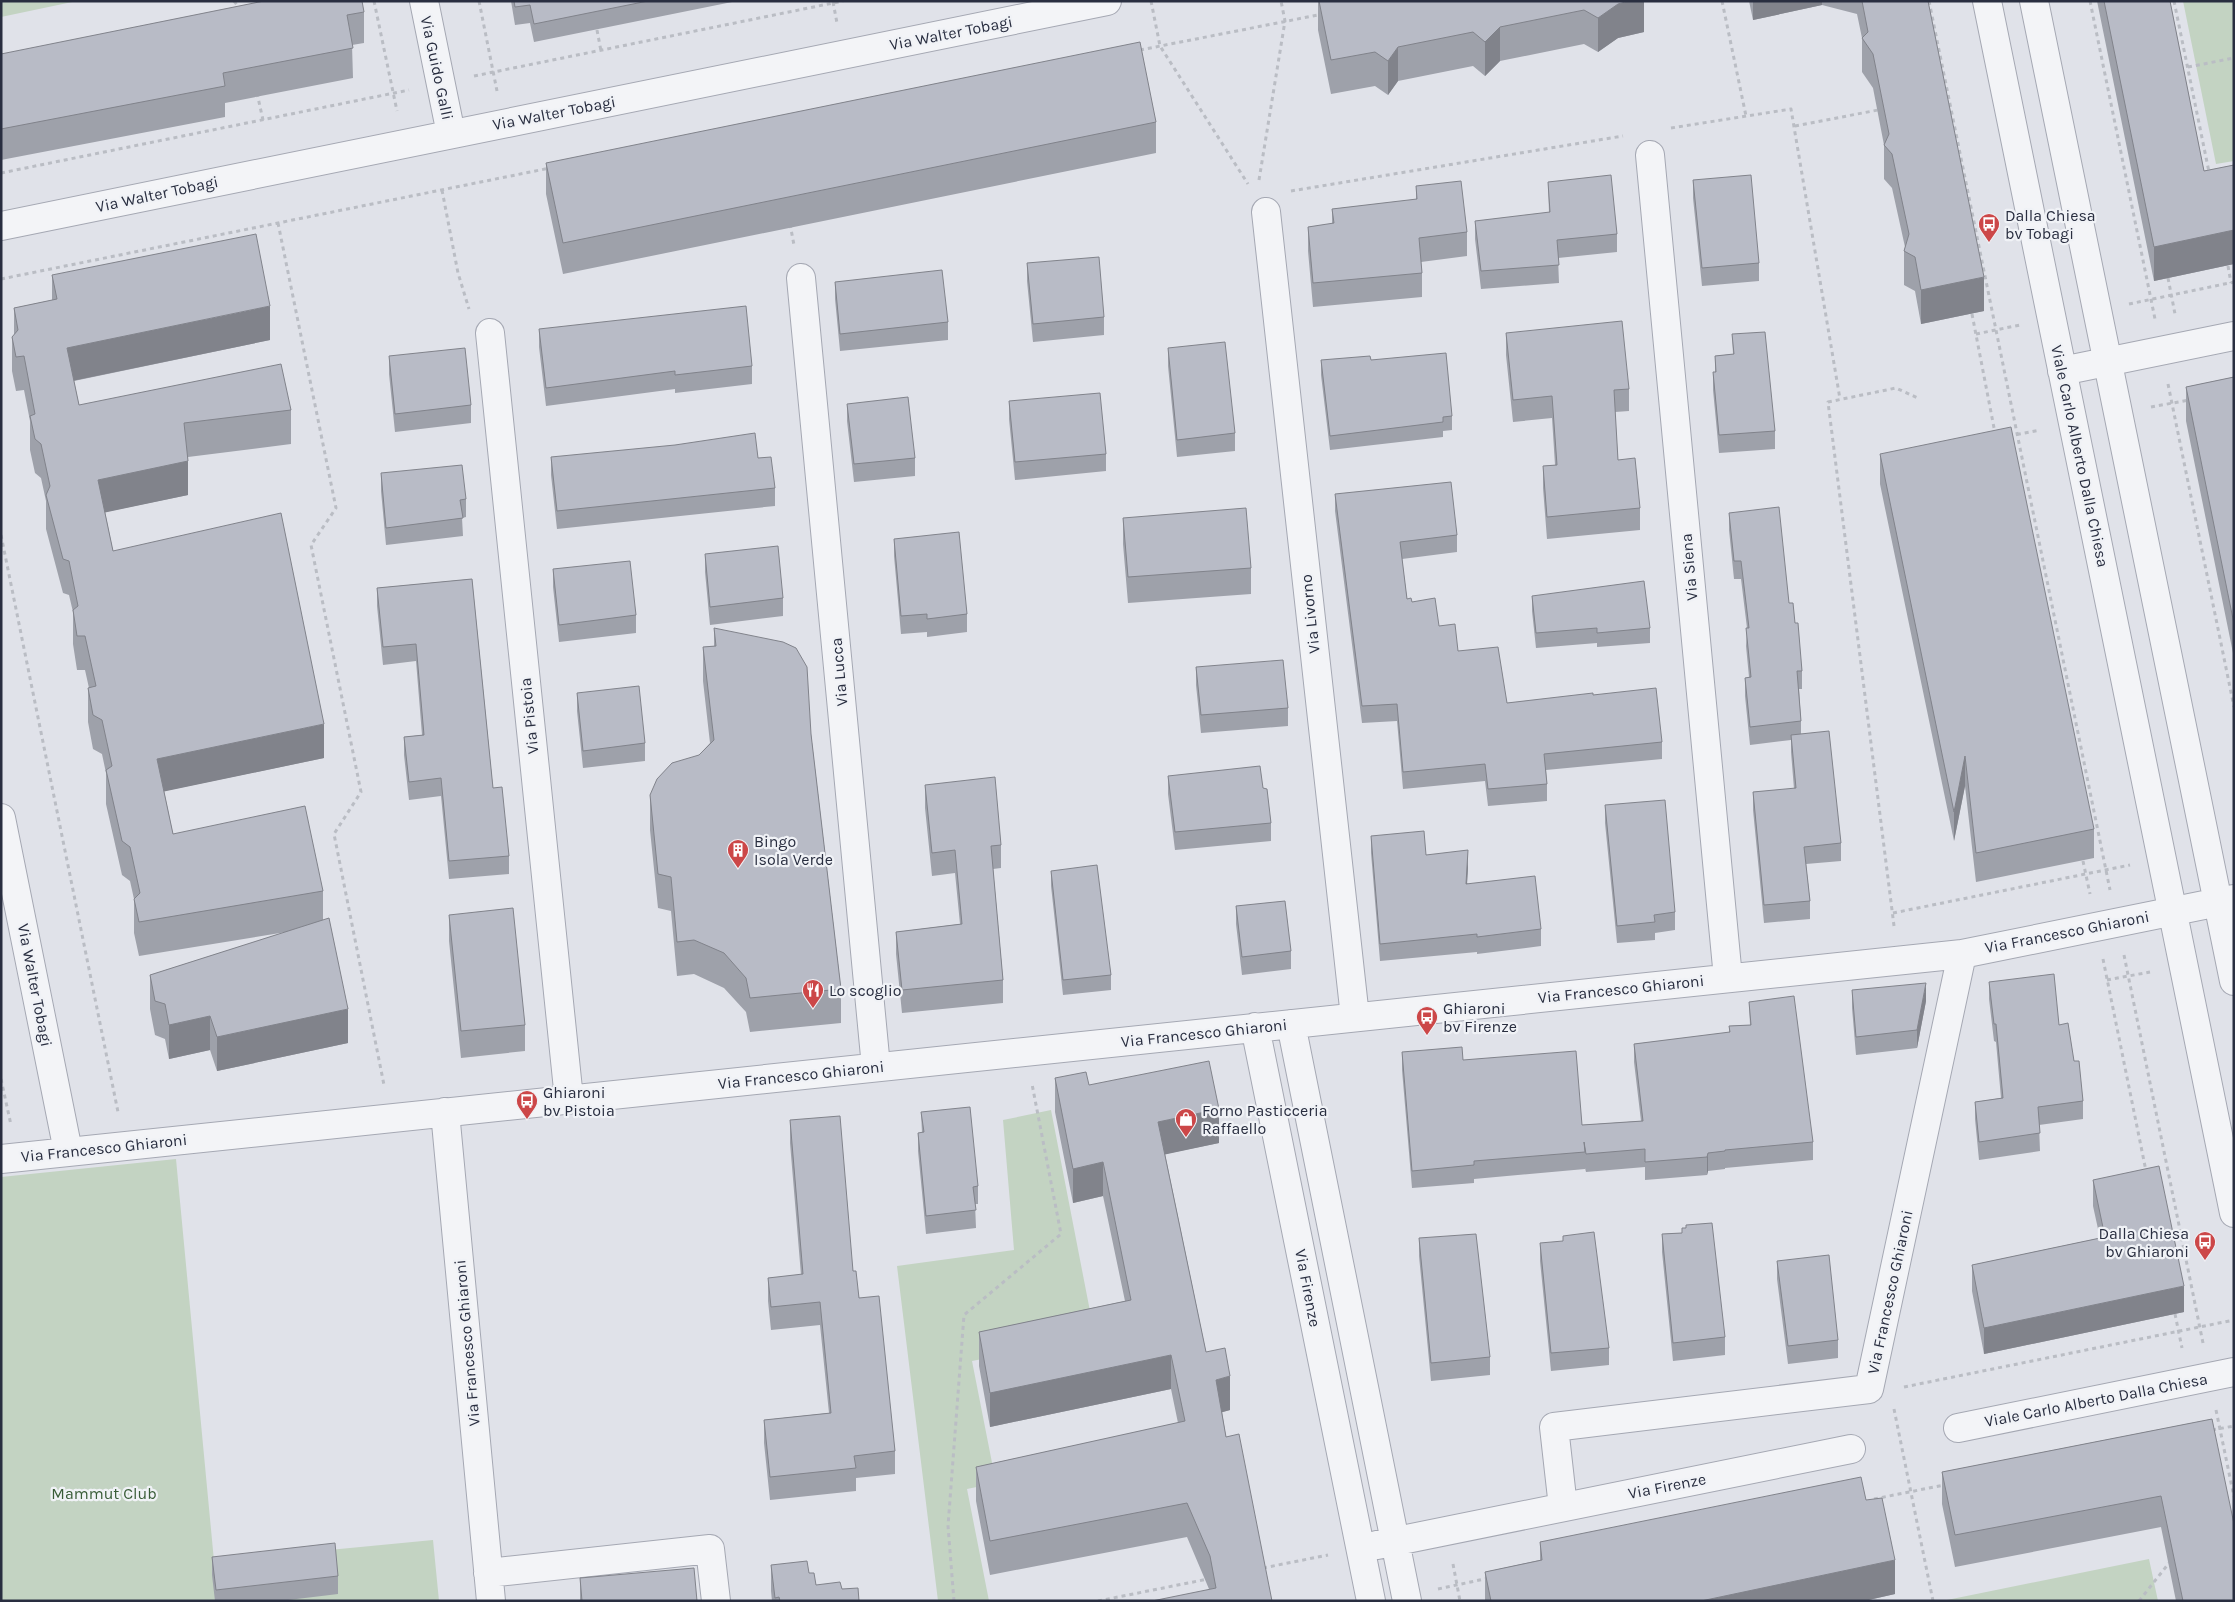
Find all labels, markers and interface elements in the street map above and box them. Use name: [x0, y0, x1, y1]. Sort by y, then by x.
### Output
street label: Via Walter Tobagi: [888, 12, 1014, 54]
street label: Via Guido Galli: [417, 14, 457, 122]
street label: Via Walter Tobagi: [491, 92, 617, 134]
street label: Via Walter Tobagi: [94, 172, 220, 216]
place label: Dalla Chiesa bv Tobagi: [2005, 206, 2096, 243]
bus stop icon: Dalla Chiesa bv Tobagi: [1977, 212, 2001, 243]
street label: Viale Carlo Alberto Dalla Chiesa: [2047, 343, 2113, 569]
street label: Via Siena: [1677, 533, 1701, 601]
street label: Via Livorno: [1296, 573, 1324, 655]
street label: Via Lucca: [827, 637, 851, 707]
street label: Via Pistoia: [516, 677, 542, 755]
place label: Bingo Isola Verde: [754, 832, 833, 869]
building icon: Bingo Isola Verde: [726, 838, 750, 869]
street label: Via Francesco Ghiaroni: [1983, 907, 2151, 957]
street label: Via Walter Tobagi: [14, 922, 56, 1048]
street label: Via Francesco Ghiaroni: [1537, 971, 1705, 1007]
restaurant icon: Lo scoglio: [801, 978, 825, 1009]
place label: Lo scoglio: [829, 981, 901, 1000]
place label: Ghiaroni bv Firenze: [1443, 999, 1517, 1036]
bus stop icon: Ghiaroni bv Firenze: [1415, 1005, 1439, 1036]
street label: Via Francesco Ghiaroni: [1120, 1015, 1288, 1051]
street label: Via Francesco Ghiaroni: [717, 1057, 885, 1093]
place label: Ghiaroni bv Pistoia: [543, 1083, 615, 1120]
bus stop icon: Ghiaroni bv Pistoia: [515, 1089, 539, 1120]
place label: Forno Pasticceria Raffaello: [1202, 1101, 1328, 1138]
shop icon: Forno Pasticceria Raffaello: [1174, 1107, 1198, 1138]
street label: Via Francesco Ghiaroni: [20, 1130, 188, 1166]
street label: Via Francesco Ghiaroni: [1863, 1208, 1917, 1376]
place label: Dalla Chiesa bv Ghiaroni: [2098, 1224, 2189, 1261]
bus stop icon: Dalla Chiesa bv Ghiaroni: [2193, 1230, 2217, 1261]
street label: Via Firenze: [1291, 1247, 1325, 1329]
street label: Via Francesco Ghiaroni: [450, 1259, 484, 1427]
street label: Viale Carlo Alberto Dalla Chiesa: [1983, 1369, 2209, 1431]
street label: Via Firenze: [1626, 1469, 1708, 1503]
park label: Mammut Club: [51, 1484, 157, 1503]

